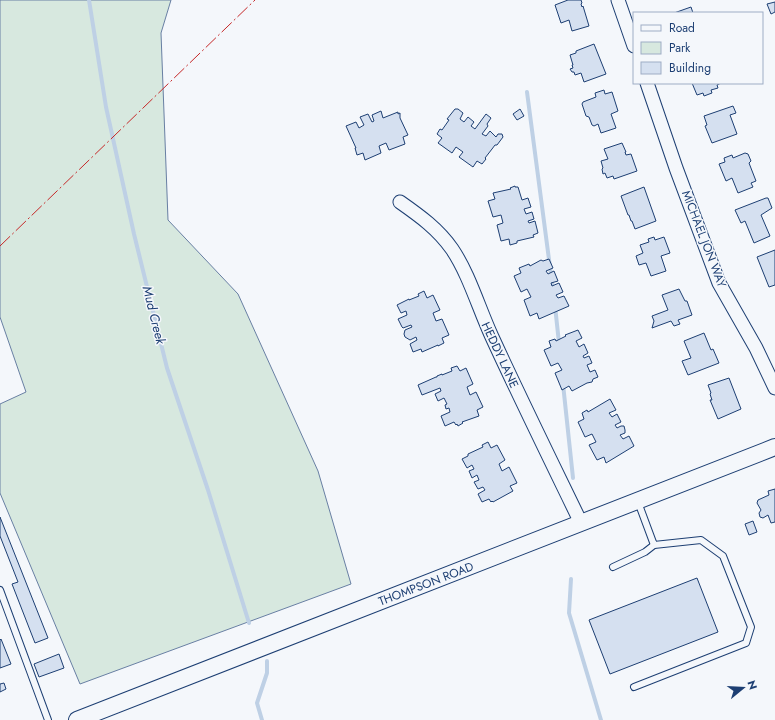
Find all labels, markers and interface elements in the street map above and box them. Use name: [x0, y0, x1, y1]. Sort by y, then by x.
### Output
legend: [633, 12, 763, 84]
text: Road: [669, 19, 695, 37]
text: Park: [669, 39, 691, 57]
text: Building: [669, 59, 711, 77]
street label: MICHAEL JON WAY: [677, 188, 731, 290]
water label: Mud Creek: [138, 284, 170, 346]
street label: HEDDY LANE: [477, 319, 523, 391]
street label: THOMPSON ROAD: [376, 558, 476, 610]
north arrow: [723, 668, 763, 708]
text: N: [744, 678, 761, 692]

